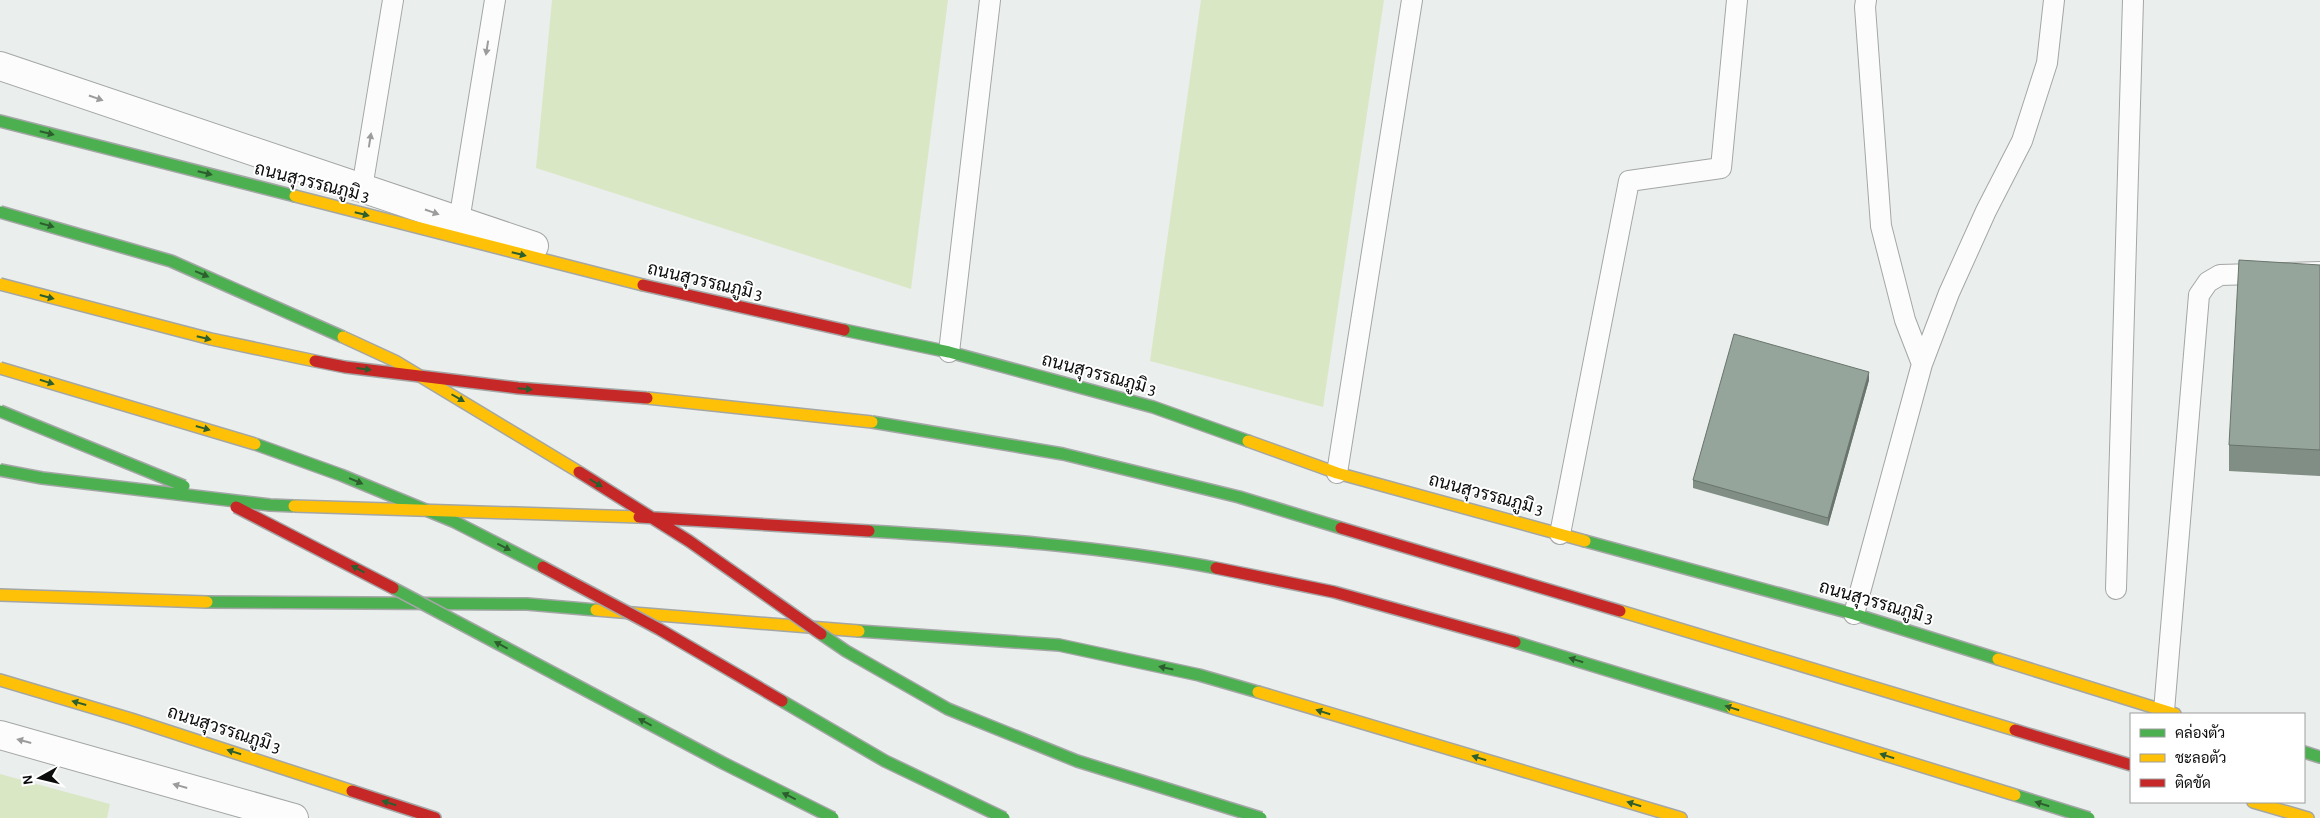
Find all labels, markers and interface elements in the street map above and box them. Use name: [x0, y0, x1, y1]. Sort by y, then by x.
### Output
one-way arrow: [483, 40, 491, 56]
one-way arrow: [89, 94, 104, 102]
one-way arrow: [40, 129, 55, 137]
one-way arrow: [367, 132, 375, 148]
street label: ถนนสุวรรณภูมิ 3: [252, 157, 372, 209]
one-way arrow: [197, 169, 212, 177]
one-way arrow: [425, 208, 440, 216]
one-way arrow: [355, 210, 370, 218]
one-way arrow: [39, 221, 55, 229]
one-way arrow: [512, 250, 527, 258]
street label: ถนนสุวรรณภูมิ 3: [645, 257, 765, 307]
one-way arrow: [195, 271, 209, 279]
one-way arrow: [39, 293, 55, 301]
one-way arrow: [197, 334, 212, 342]
street label: ถนนสุวรรณภูมิ 3: [1039, 348, 1159, 402]
one-way arrow: [356, 365, 372, 373]
one-way arrow: [39, 379, 54, 387]
one-way arrow: [517, 385, 533, 393]
one-way arrow: [452, 393, 465, 402]
one-way arrow: [195, 424, 210, 432]
street label: ถนนสุวรรณภูมิ 3: [1426, 468, 1546, 522]
one-way arrow: [349, 477, 363, 485]
one-way arrow: [590, 479, 603, 488]
one-way arrow: [497, 543, 512, 551]
one-way arrow: [351, 565, 365, 573]
street label: ถนนสุวรรณภูมิ 3: [1816, 575, 1936, 631]
one-way arrow: [495, 641, 508, 650]
one-way arrow: [1569, 656, 1584, 664]
one-way arrow: [1159, 664, 1174, 672]
one-way arrow: [72, 699, 87, 707]
street label: ถนนสุวรรณภูมิ 3: [164, 700, 284, 760]
one-way arrow: [1724, 704, 1739, 712]
one-way arrow: [1315, 707, 1330, 715]
legend: [2130, 713, 2305, 803]
one-way arrow: [638, 718, 652, 726]
text: คล่องตัว: [2175, 723, 2225, 741]
one-way arrow: [16, 737, 31, 745]
one-way arrow: [226, 748, 241, 756]
text: ชะลอตัว: [2175, 749, 2226, 766]
one-way arrow: [1879, 752, 1894, 760]
north arrow: [15, 753, 65, 803]
one-way arrow: [1471, 753, 1486, 761]
text: N: [21, 774, 36, 785]
text: ติดขัด: [2175, 774, 2211, 791]
one-way arrow: [172, 781, 187, 789]
one-way arrow: [782, 792, 796, 800]
one-way arrow: [381, 799, 396, 806]
one-way arrow: [2035, 799, 2050, 807]
one-way arrow: [1627, 800, 1642, 808]

